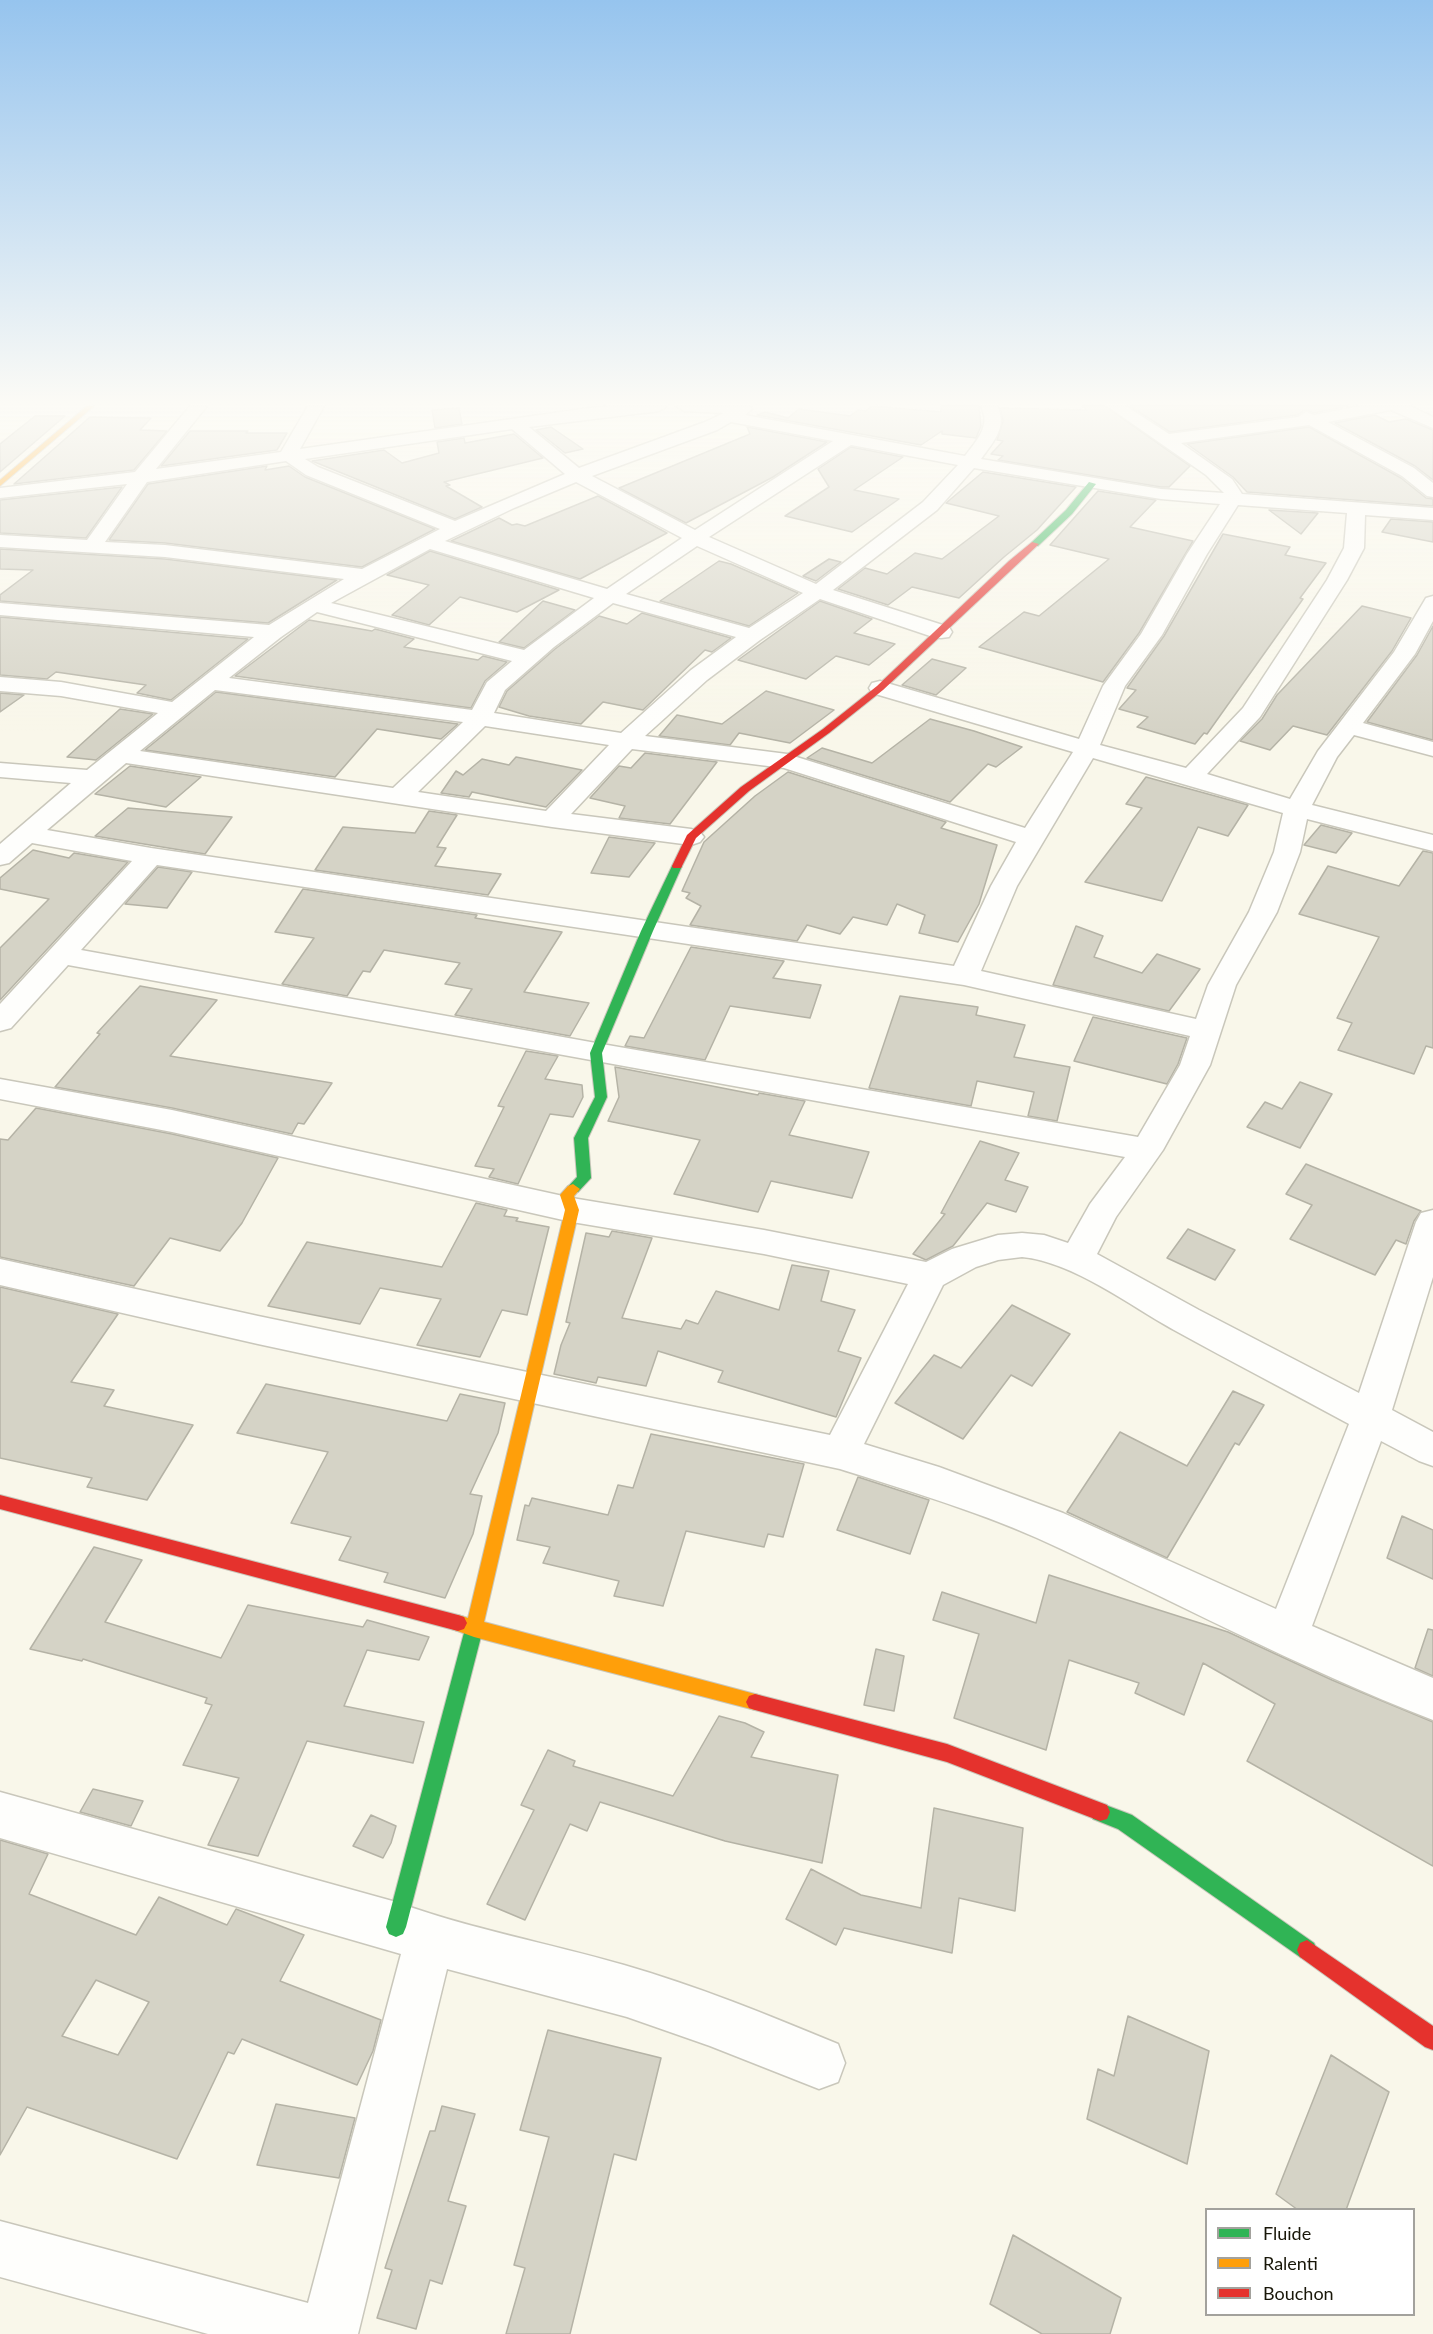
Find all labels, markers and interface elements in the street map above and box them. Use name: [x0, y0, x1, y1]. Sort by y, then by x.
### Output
legend: [1205, 2208, 1415, 2316]
text: Fluide: [1263, 2222, 1311, 2244]
text: Ralenti: [1263, 2252, 1318, 2274]
text: Bouchon: [1263, 2282, 1334, 2304]

